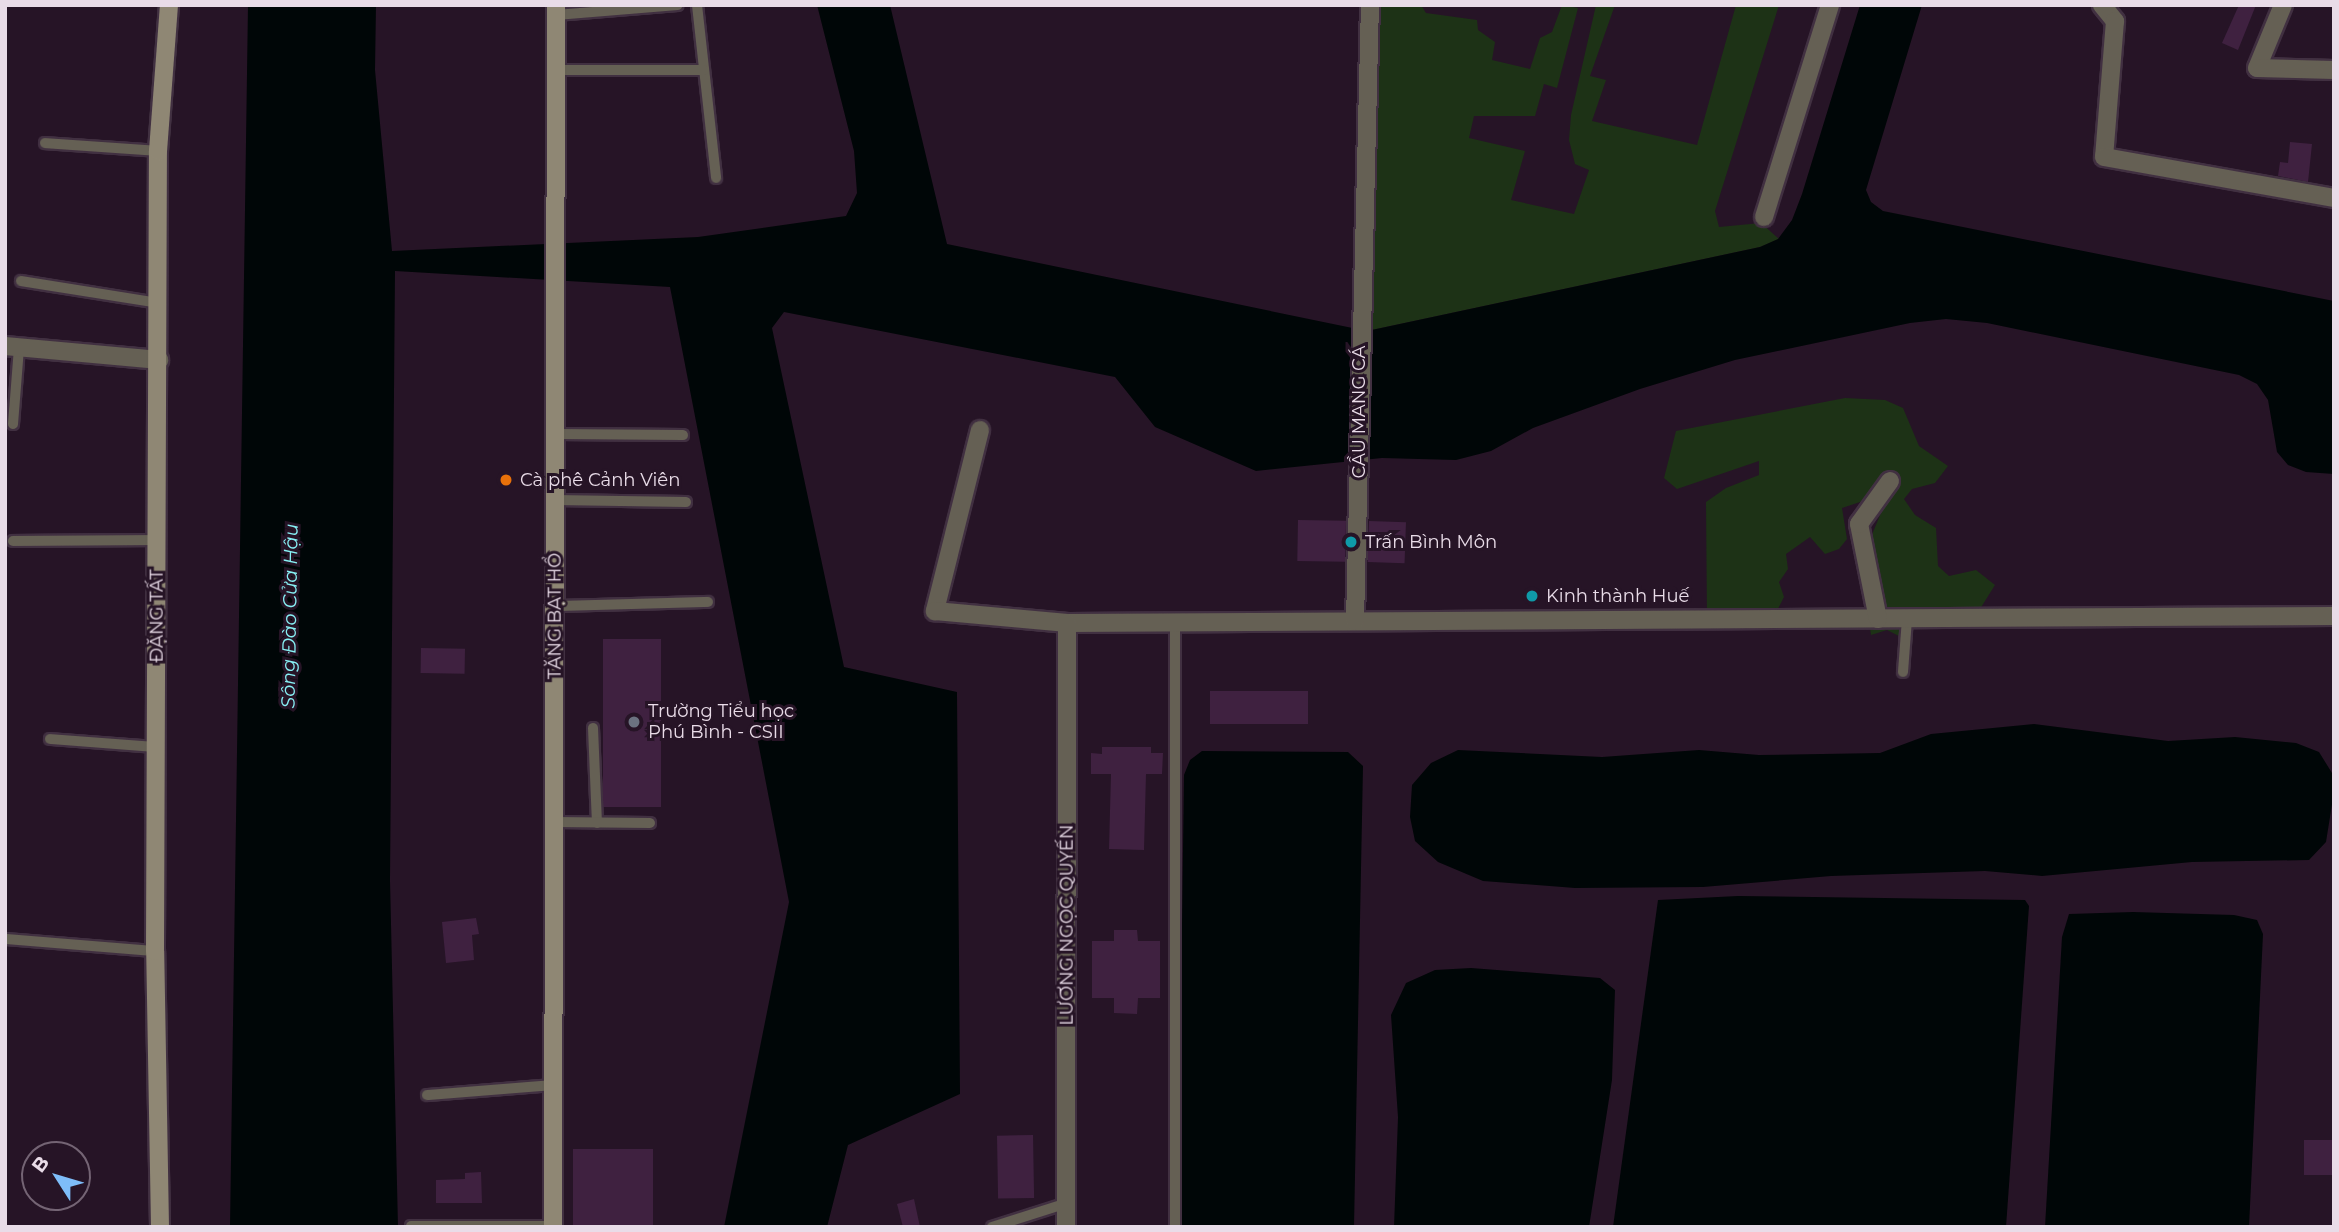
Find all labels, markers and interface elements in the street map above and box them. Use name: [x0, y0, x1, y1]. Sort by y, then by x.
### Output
street label: CẦU MANG CÁ: [1348, 346, 1370, 478]
place label: Cà phê Cảnh Viên: [520, 469, 680, 491]
marker: Cà phê Cảnh Viên: [498, 472, 514, 488]
water label: Sông Đào Cửa Hậu: [277, 523, 303, 709]
place label: Trấn Bình Môn: [1365, 531, 1497, 553]
marker: Trấn Bình Môn: [1343, 534, 1359, 550]
street label: TĂNG BẠT HỔ: [544, 553, 566, 679]
street label: ĐẶNG TẤT: [146, 569, 168, 663]
place label: Kinh thành Huế: [1546, 585, 1689, 607]
marker: Kinh thành Huế: [1524, 588, 1540, 604]
place label: Trường Tiểu học Phú Bình - CSII: [648, 701, 794, 744]
marker: Trường Tiểu học Phú Bình - CSII: [626, 714, 642, 730]
street label: LƯƠNG NGỌC QUYẾN: [1056, 824, 1078, 1026]
north arrow: [21, 1141, 91, 1211]
text: B: [27, 1152, 54, 1177]

